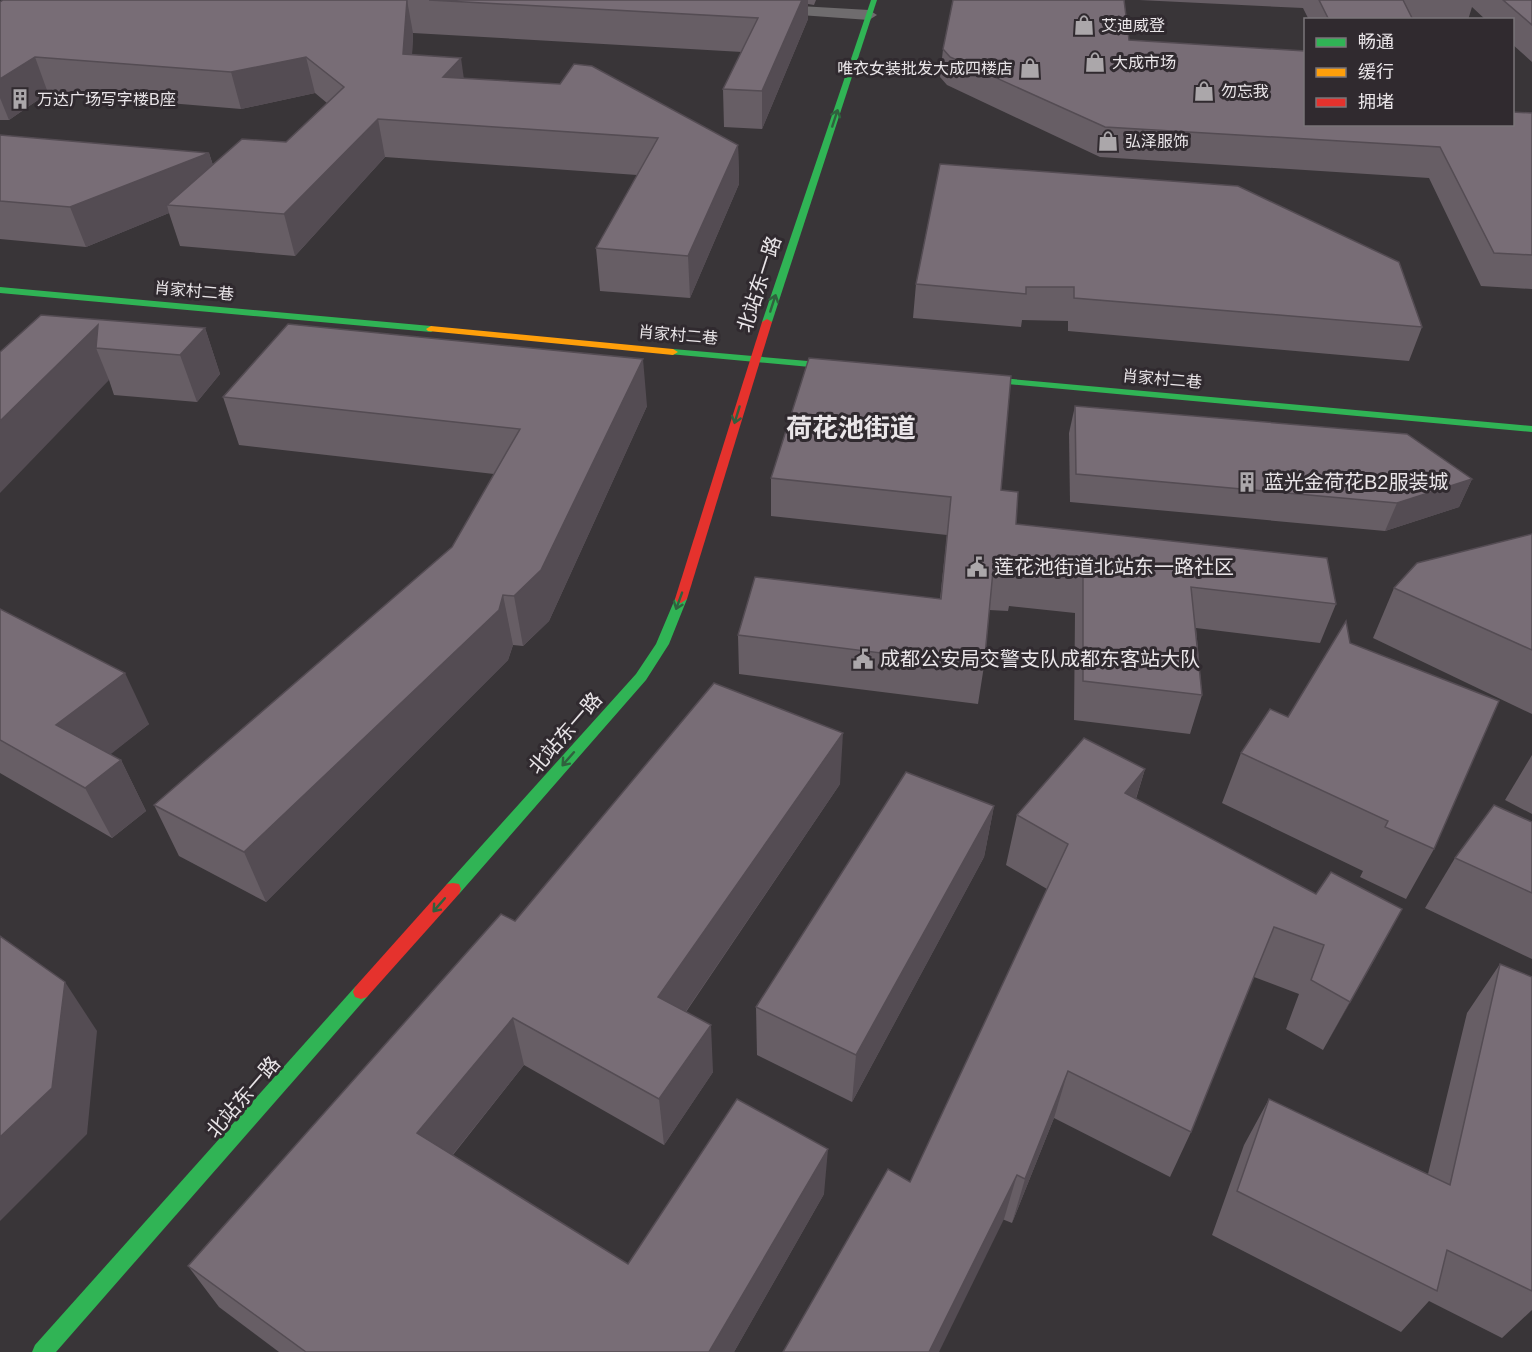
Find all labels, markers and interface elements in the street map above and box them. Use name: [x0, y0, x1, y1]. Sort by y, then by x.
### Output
shop icon: 艾迪威登: [1072, 13, 1096, 37]
place label: 艾迪威登: [1101, 17, 1165, 34]
legend: [1304, 18, 1514, 126]
text: 畅通: [1358, 32, 1394, 52]
shop icon: 大成市场: [1083, 50, 1107, 74]
place label: 大成市场: [1112, 54, 1176, 71]
shop icon: 唯衣女装批发大成四楼店: [1018, 56, 1042, 80]
place label: 唯衣女装批发大成四楼店: [837, 60, 1013, 77]
text: 缓行: [1358, 62, 1394, 82]
shop icon: 勿忘我: [1192, 79, 1216, 103]
place label: 勿忘我: [1221, 83, 1269, 100]
building icon: 万达广场写字楼B座: [8, 87, 32, 111]
place label: 万达广场写字楼B座: [37, 91, 176, 108]
text: 拥堵: [1358, 92, 1394, 112]
one-way arrow: [830, 109, 841, 128]
shop icon: 弘泽服饰: [1096, 129, 1120, 153]
place label: 弘泽服饰: [1125, 133, 1189, 150]
street label: 北站东一路: [733, 233, 785, 335]
street label: 肖家村二巷: [153, 279, 235, 303]
one-way arrow: [768, 294, 779, 313]
street label: 肖家村二巷: [637, 323, 719, 347]
street label: 肖家村二巷: [1121, 367, 1203, 391]
one-way arrow: [731, 405, 742, 424]
district label: 荷花池街道: [786, 413, 916, 443]
building icon: 蓝光金荷花B2服装城: [1235, 470, 1259, 494]
place label: 蓝光金荷花B2服装城: [1264, 471, 1448, 493]
public building icon: 莲花池街道北站东一路社区: [965, 555, 989, 579]
place label: 莲花池街道北站东一路社区: [994, 556, 1234, 578]
one-way arrow: [673, 591, 684, 610]
public building icon: 成都公安局交警支队成都东客站大队: [851, 647, 875, 671]
place label: 成都公安局交警支队成都东客站大队: [880, 648, 1200, 670]
street label: 北站东一路: [524, 688, 606, 778]
one-way arrow: [561, 751, 575, 766]
one-way arrow: [432, 897, 446, 912]
street label: 北站东一路: [202, 1052, 284, 1142]

